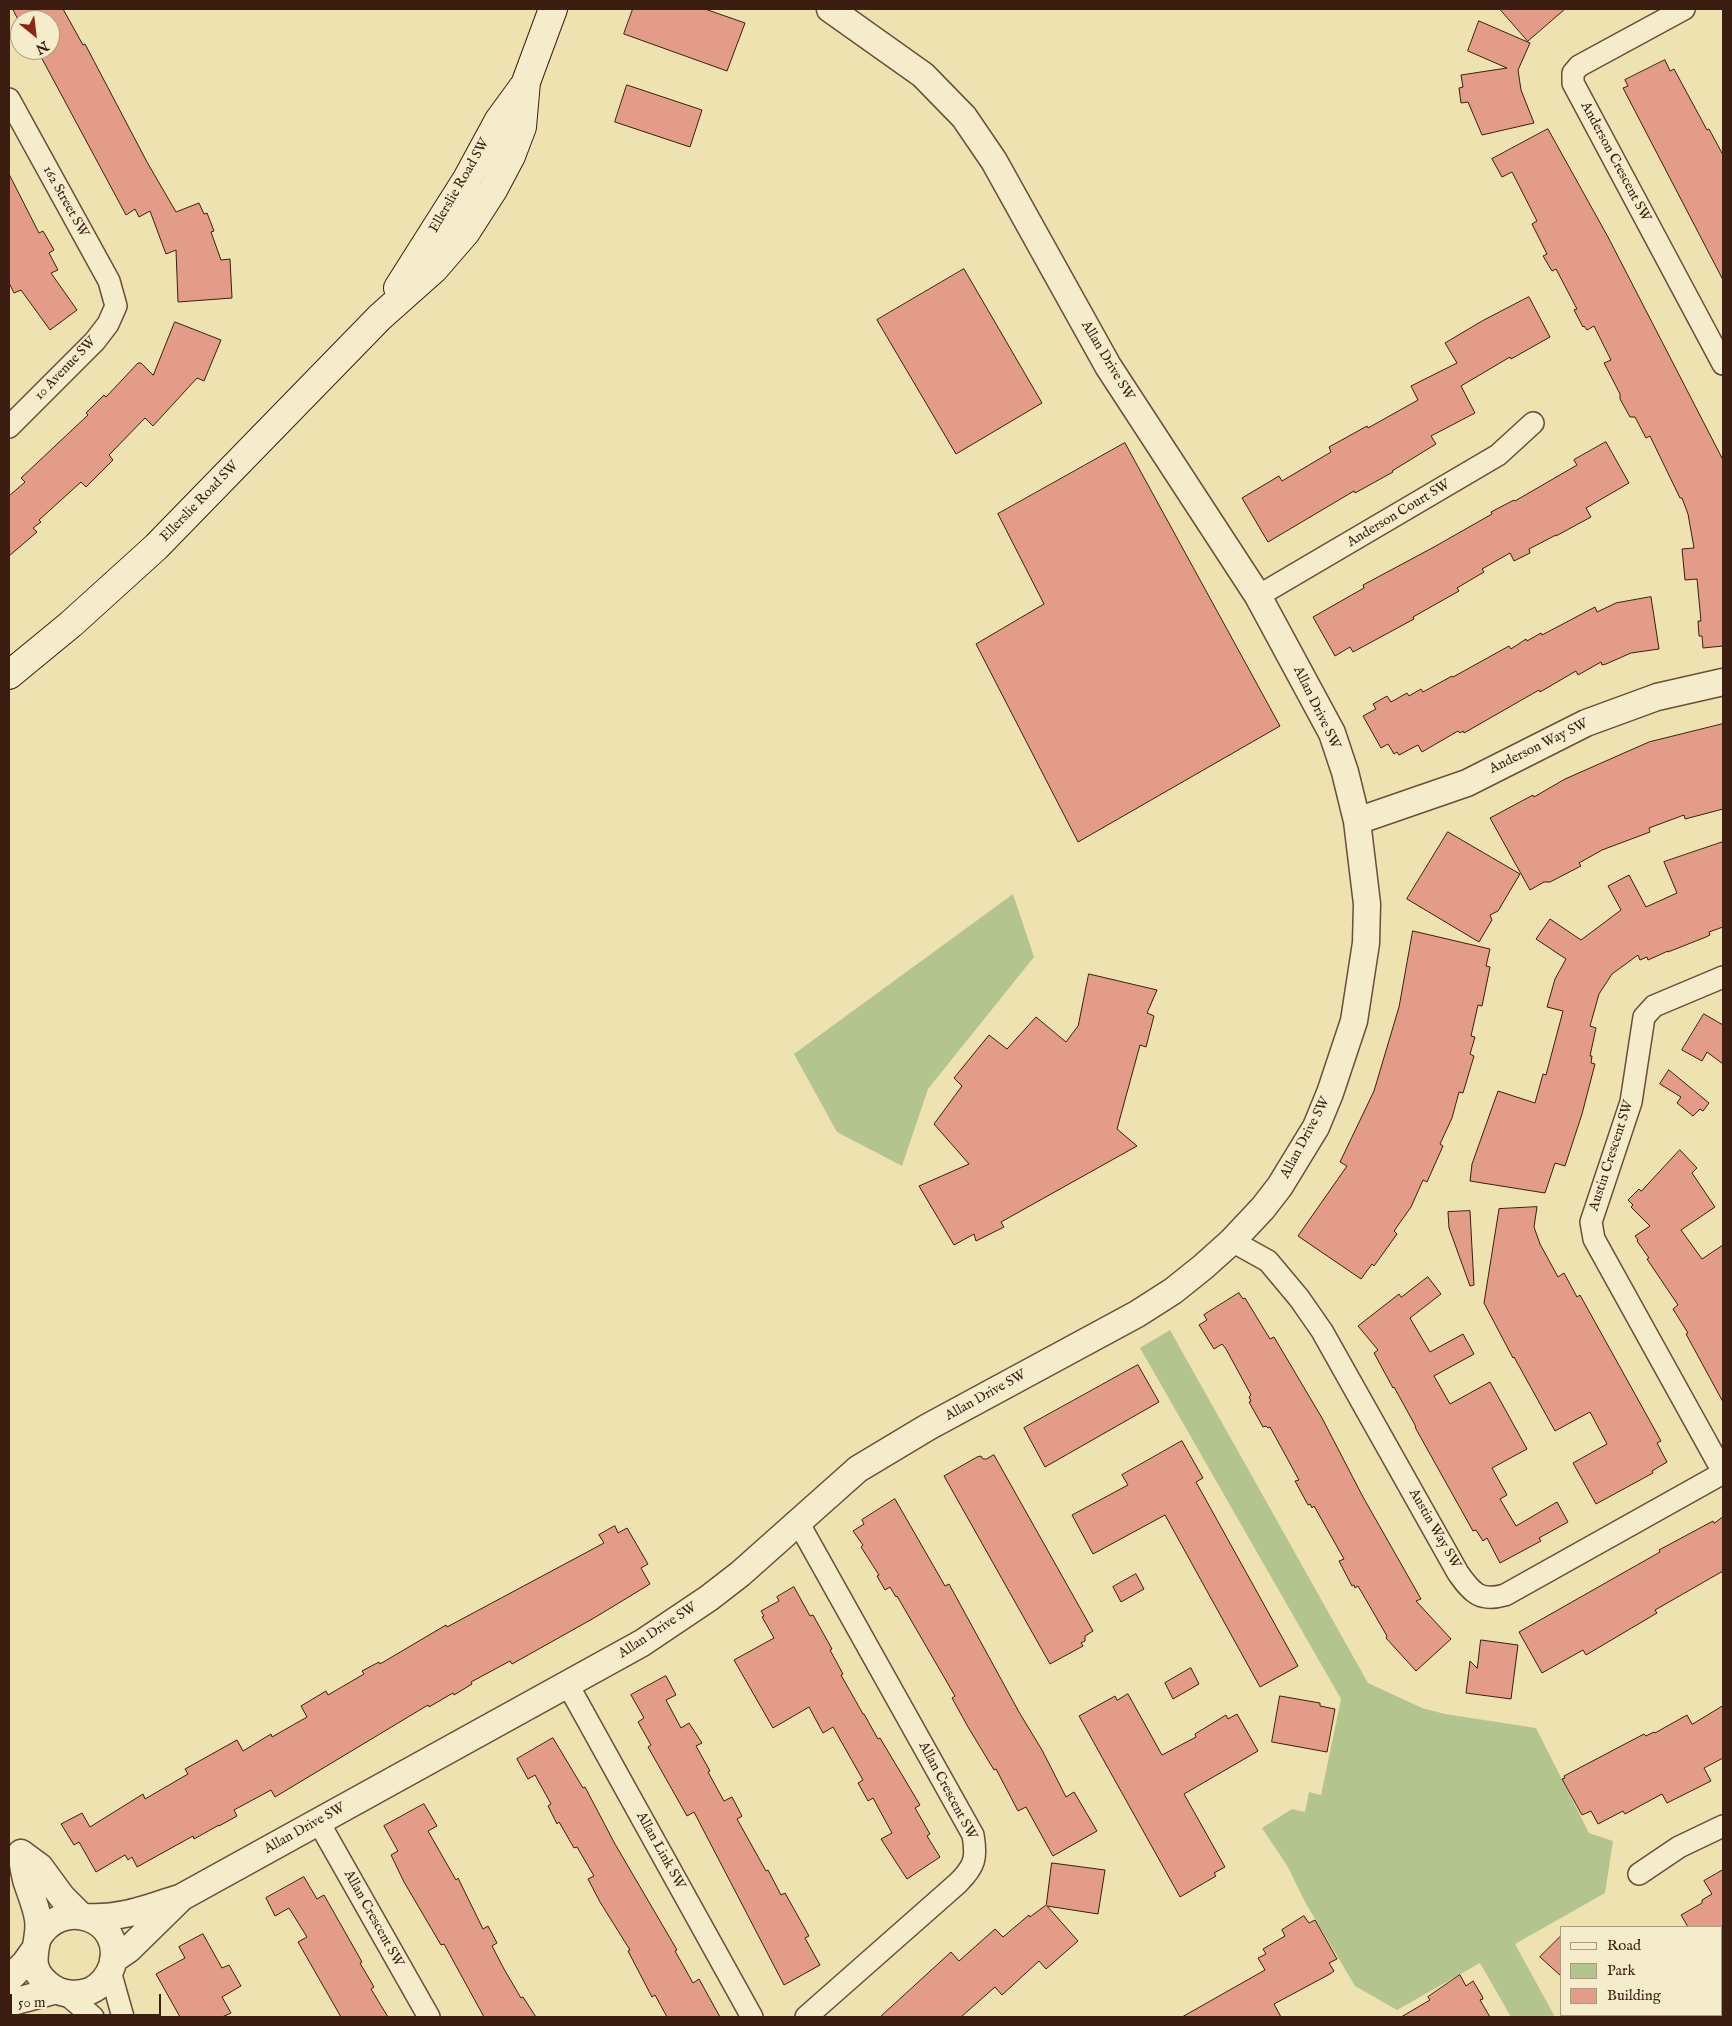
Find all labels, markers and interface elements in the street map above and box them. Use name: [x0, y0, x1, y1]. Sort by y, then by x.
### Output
north arrow: [10, 10, 60, 60]
text: N: [32, 36, 51, 58]
street label: Anderson Crescent SW: [1576, 99, 1654, 225]
street label: Ellerslie Road SW: [426, 136, 494, 236]
street label: 162 Street SW: [38, 163, 92, 241]
street label: Allan Drive SW: [1077, 318, 1137, 404]
street label: 10 Avenue SW: [32, 334, 100, 404]
street label: Ellerslie Road SW: [157, 458, 243, 546]
street label: Anderson Court SW: [1344, 477, 1454, 551]
street label: Allan Drive SW: [1289, 664, 1343, 752]
street label: Anderson Way SW: [1487, 716, 1591, 778]
street label: Allan Drive SW: [1277, 1094, 1335, 1182]
street label: Austin Crescent SW: [1586, 1099, 1638, 1213]
street label: Allan Drive SW: [943, 1367, 1029, 1425]
street label: Austin Way SW: [1404, 1486, 1464, 1572]
street label: Allan Drive SW: [616, 1599, 700, 1663]
street label: Allan Crescent SW: [914, 1739, 980, 1843]
street label: Allan Drive SW: [262, 1800, 348, 1858]
street label: Allan Link SW: [632, 1809, 688, 1893]
street label: Allan Crescent SW: [339, 1868, 407, 1970]
legend: [1560, 1926, 1722, 2016]
text: Road: [1607, 1936, 1641, 1955]
text: Park: [1607, 1961, 1636, 1980]
scale bar: [12, 1984, 164, 2016]
text: Building: [1607, 1986, 1661, 2005]
text: 50 m: [18, 1993, 46, 2012]

